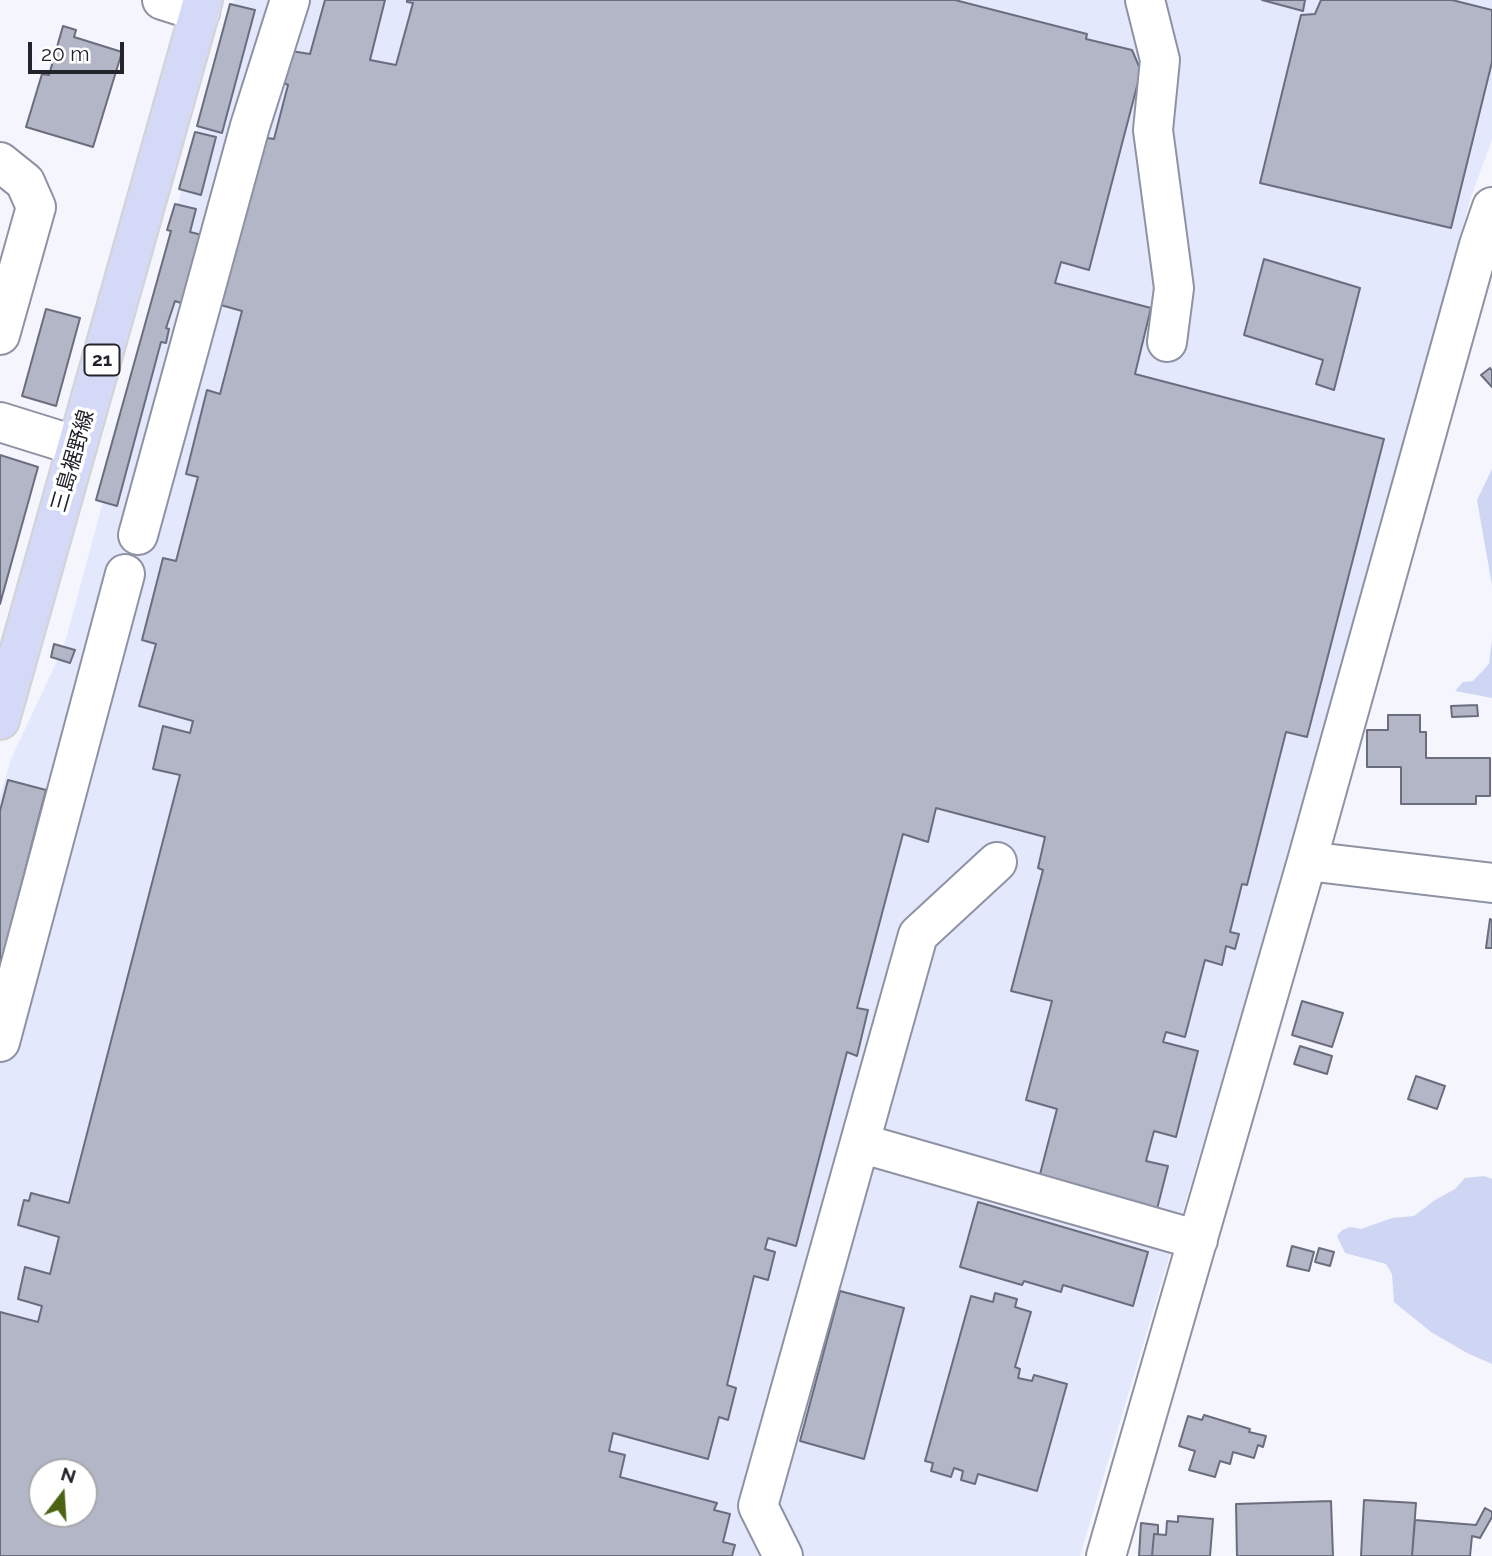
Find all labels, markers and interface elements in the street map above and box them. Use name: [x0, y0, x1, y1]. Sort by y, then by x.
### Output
scale bar: [32, 28, 128, 72]
text: 20 m: [41, 41, 89, 66]
road number: 21: [84, 344, 119, 376]
street label: 三島裾野線: [46, 407, 100, 515]
north arrow: [28, 1458, 98, 1528]
text: N: [58, 1462, 79, 1487]

